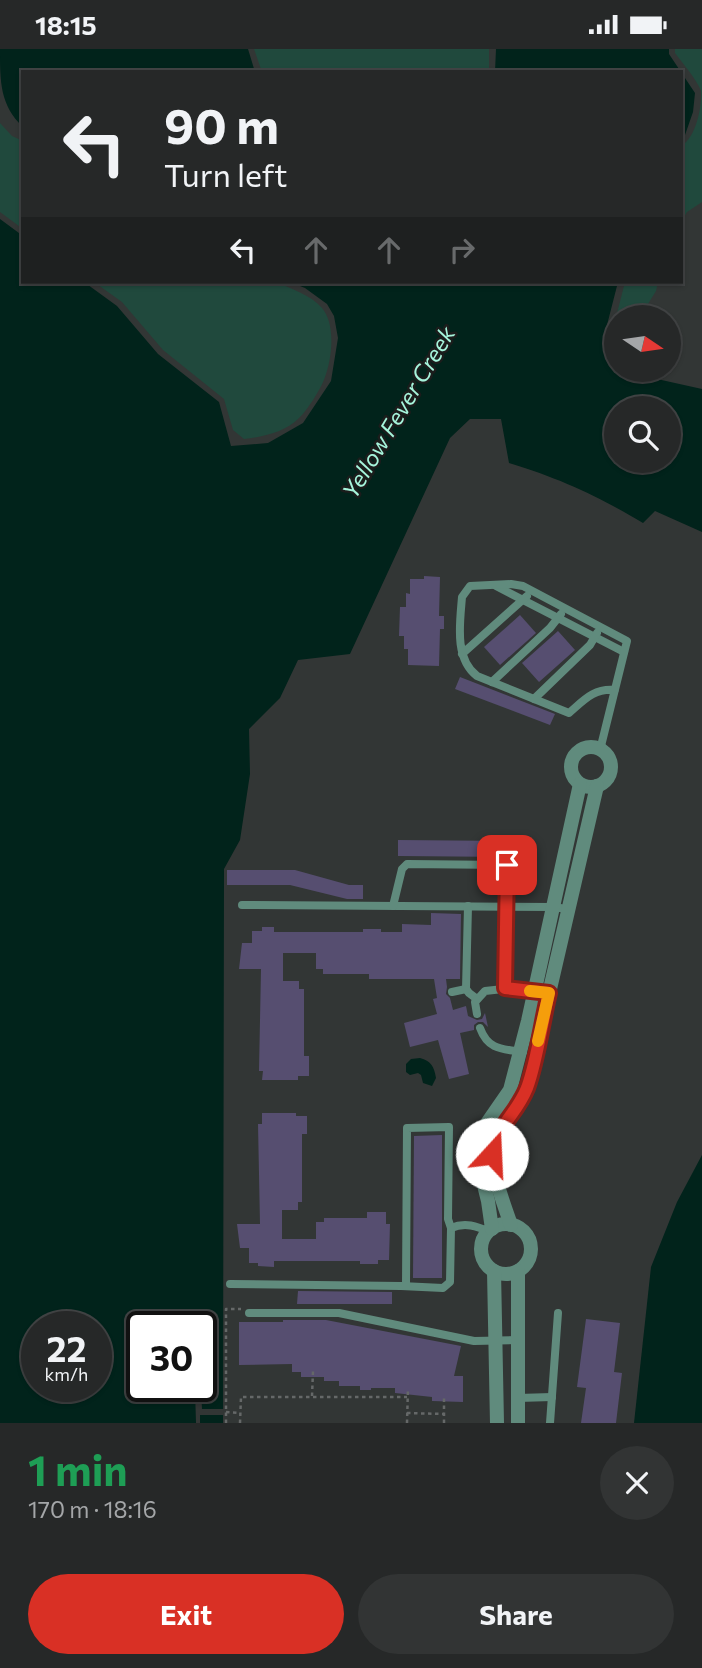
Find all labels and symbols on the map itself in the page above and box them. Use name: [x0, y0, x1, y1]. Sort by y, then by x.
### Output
north arrow: [604, 305, 681, 381]
water label: Yellow Fever Creek: [336, 320, 461, 503]
pin: [477, 835, 537, 895]
position arrow: [455, 1117, 529, 1191]
speed limit sign: 30: [126, 1311, 217, 1402]

